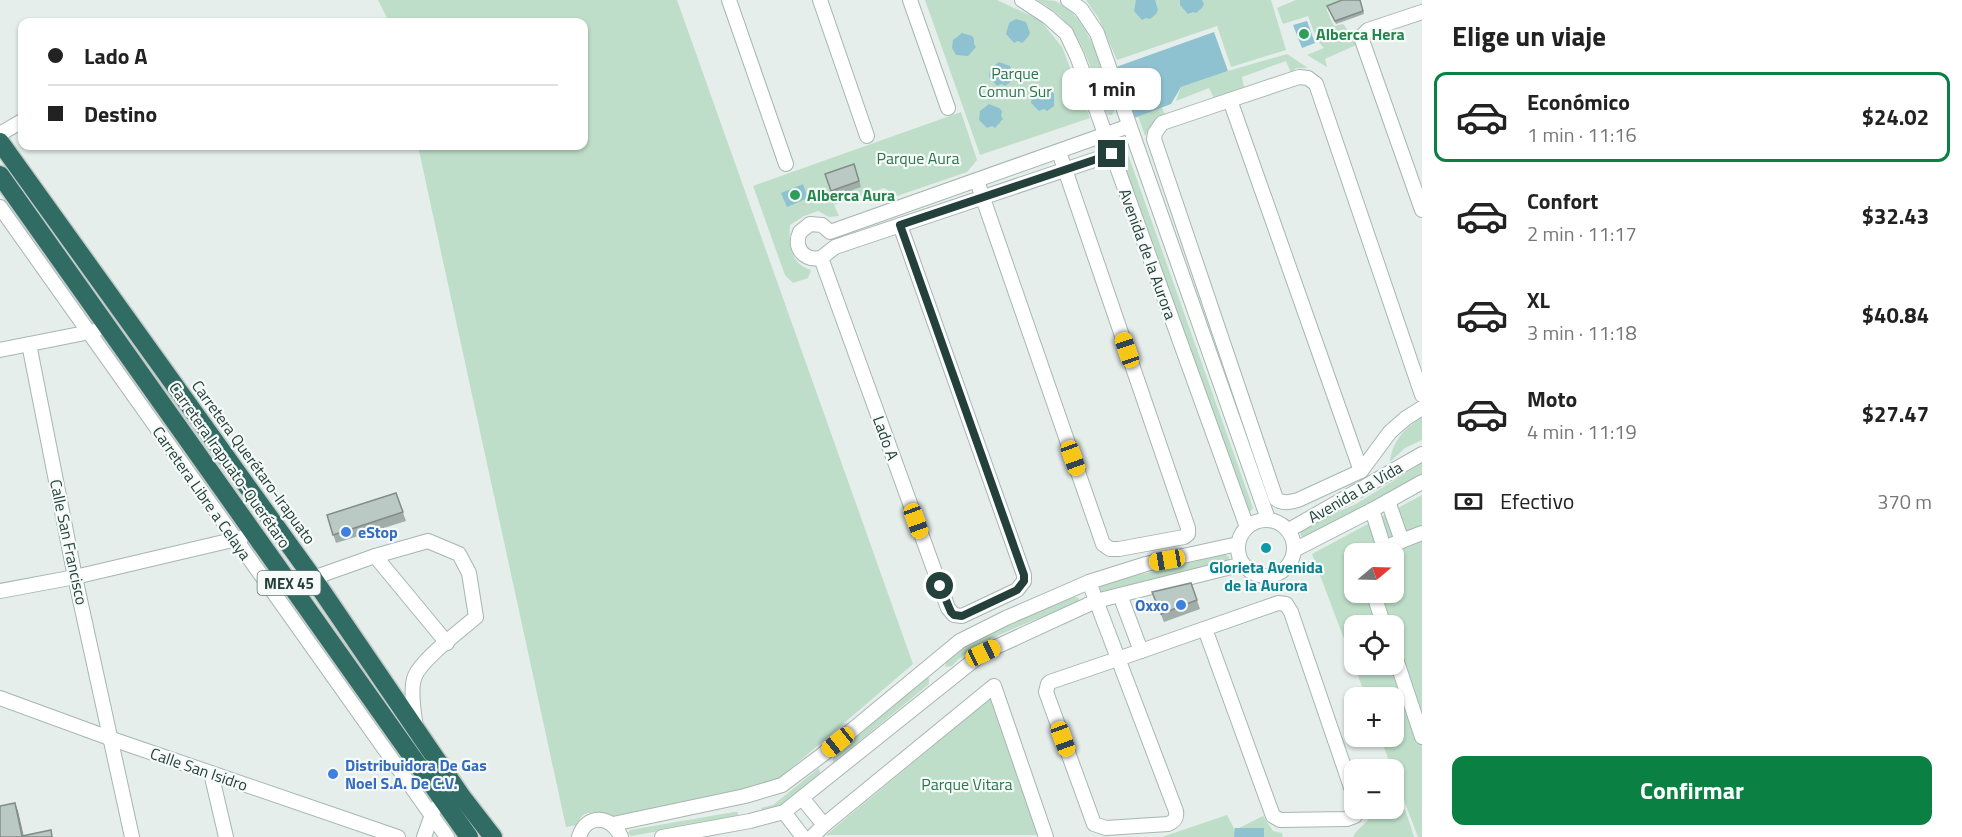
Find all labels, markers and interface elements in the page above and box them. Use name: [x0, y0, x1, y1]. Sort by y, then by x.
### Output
text: Elige un viaje: [1452, 15, 1606, 56]
place label: Alberca Hera: [1316, 22, 1405, 46]
marker: Alberca Hera: [1297, 27, 1311, 41]
text: Lado A: [84, 39, 148, 73]
park label: Parque Comun Sur: [978, 61, 1052, 103]
callout: 1 min: [1062, 67, 1162, 109]
text: 1 min: [1087, 73, 1136, 104]
text: Económico: [1527, 85, 1630, 119]
icon: car: [1455, 90, 1509, 144]
text: Destino: [84, 97, 157, 131]
text: $24.02: [1862, 100, 1929, 134]
text: 1 min · 11:16: [1527, 119, 1637, 150]
route end: [1098, 140, 1125, 167]
park label: Parque Aura: [877, 146, 959, 170]
place label: Alberca Aura: [807, 183, 895, 207]
text: Confort: [1527, 184, 1598, 218]
street label: Avenida de la Aurora: [1113, 185, 1183, 323]
marker: Alberca Aura: [788, 188, 802, 202]
icon: car: [1455, 189, 1509, 243]
text: $32.43: [1862, 199, 1929, 233]
text: 2 min · 11:17: [1527, 218, 1637, 249]
text: XL: [1527, 283, 1550, 317]
icon: car: [1455, 288, 1509, 342]
text: $40.84: [1862, 298, 1929, 332]
text: 3 min · 11:18: [1527, 317, 1637, 348]
car: [1113, 330, 1141, 370]
street label: Carretera Querétaro-Irapuato: [186, 375, 322, 549]
street label: Carretera Irapuato-Querétaro: [163, 377, 297, 553]
text: Moto: [1527, 382, 1577, 416]
icon: car: [1455, 387, 1509, 441]
text: $27.47: [1862, 397, 1929, 431]
street label: Lado A: [867, 412, 905, 464]
text: 4 min · 11:19: [1527, 416, 1637, 447]
street label: Carretera Libre a Celaya: [147, 421, 257, 565]
car: [1058, 438, 1088, 478]
street label: Avenida La Vida: [1303, 455, 1407, 529]
street label: Calle San Francisco: [44, 477, 94, 607]
text: Efectivo: [1500, 484, 1574, 518]
icon: cash: [1452, 485, 1485, 518]
text: 370 m: [1877, 486, 1932, 517]
car: [901, 501, 931, 541]
place label: eStop: [358, 520, 398, 544]
marker: eStop: [339, 525, 353, 539]
marker: Glorieta Avenida de la Aurora: [1259, 541, 1273, 555]
north arrow: [1344, 543, 1404, 603]
map controls: [1344, 543, 1404, 819]
car: [1148, 548, 1186, 572]
place label: Glorieta Avenida de la Aurora: [1209, 555, 1323, 597]
road number: MEX 45: [258, 571, 320, 595]
route start: [926, 572, 953, 599]
place label: Oxxo: [1135, 593, 1169, 617]
marker: Oxxo: [1174, 598, 1188, 612]
button: locate: [1344, 615, 1404, 675]
car: [963, 637, 1003, 669]
button: +: [1344, 687, 1404, 747]
car: [1048, 719, 1078, 759]
car: [818, 724, 858, 760]
street label: Calle San Isidro: [147, 741, 251, 797]
place label: Distribuidora De Gas Noel S.A. De C.V.: [345, 753, 487, 795]
button: Confirmar: [1452, 756, 1932, 825]
button: −: [1344, 759, 1404, 819]
marker: Distribuidora De Gas Noel S.A. De C.V.: [326, 767, 340, 781]
park label: Parque Vitara: [921, 772, 1013, 796]

